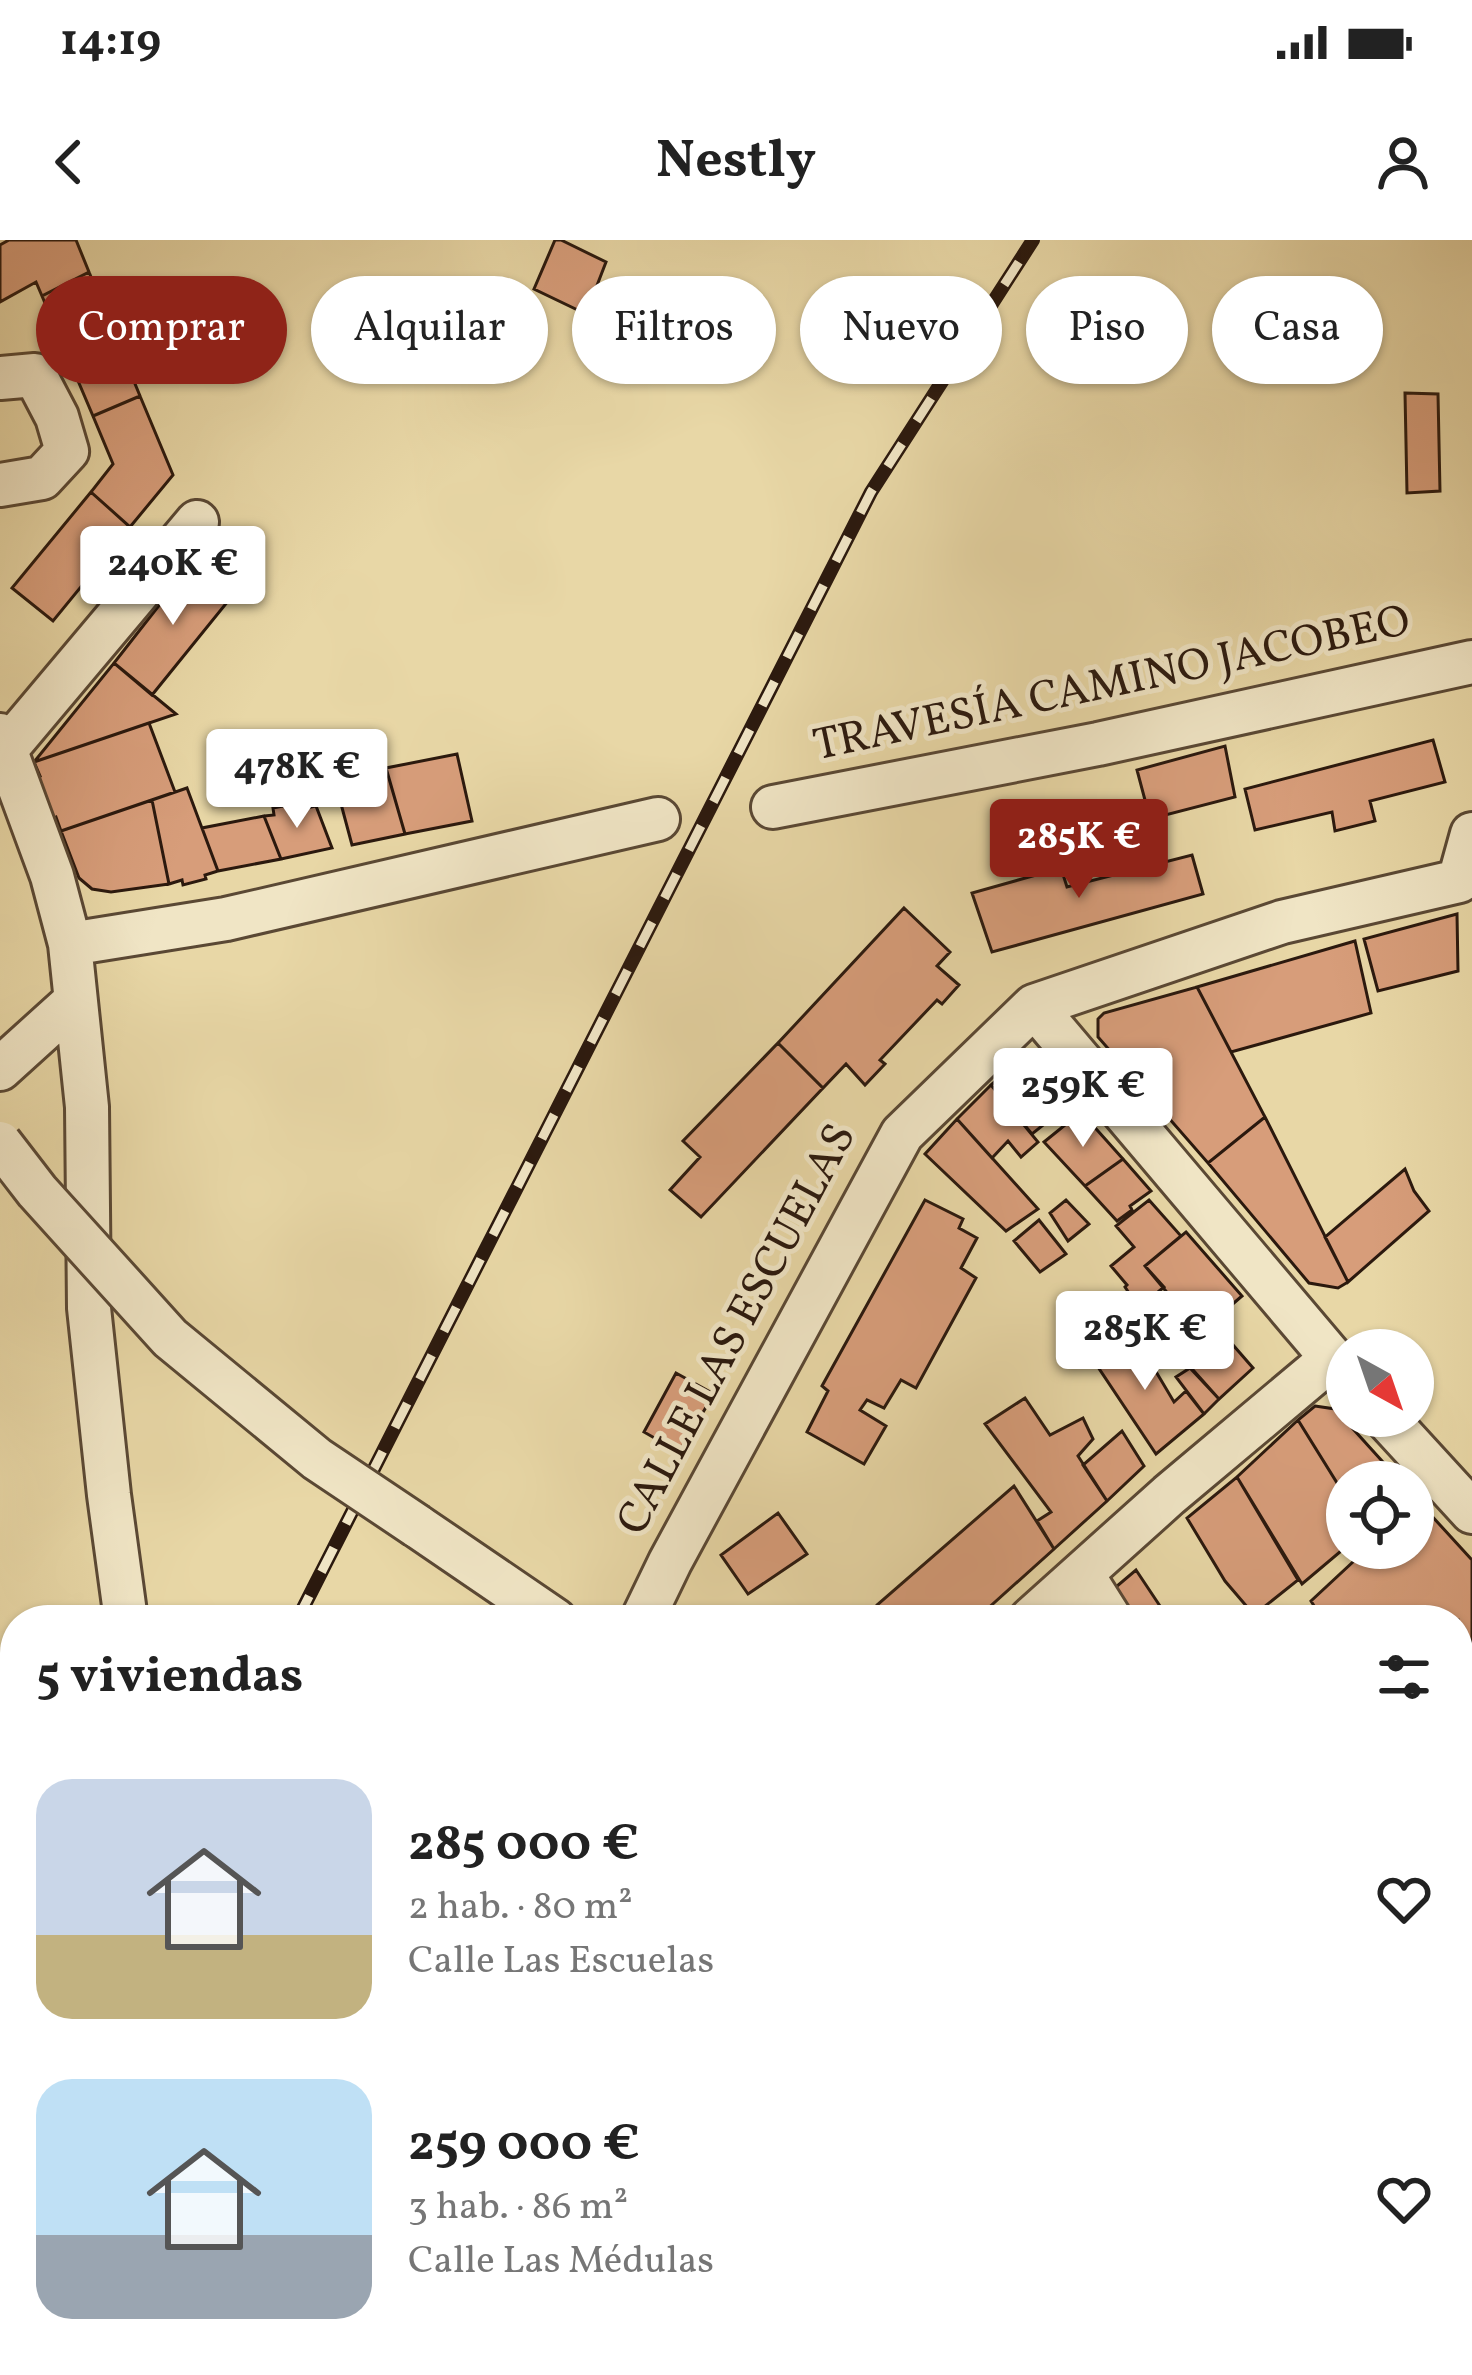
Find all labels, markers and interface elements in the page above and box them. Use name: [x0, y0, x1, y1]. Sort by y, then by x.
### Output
text: 14:19: [60, 11, 161, 74]
text: Nestly: [656, 125, 816, 200]
icon: back: [36, 129, 102, 195]
icon: person: [1370, 129, 1436, 195]
chip: Comprar: [36, 276, 287, 384]
chip: Alquilar: [311, 276, 548, 384]
chip: Filtros: [572, 276, 776, 384]
chip: Nuevo: [800, 276, 1002, 384]
chip: Piso: [1026, 276, 1188, 384]
chip: Casa: [1212, 276, 1383, 384]
pin: 240K €: [75, 526, 271, 628]
text: 240K €: [107, 538, 239, 592]
street label: TRAVESÍA CAMINO JACOBEO: [808, 591, 1416, 779]
pin: 478K €: [199, 729, 395, 831]
text: 478K €: [233, 741, 361, 795]
pin: 285K €: [981, 799, 1177, 901]
text: 285K €: [1017, 811, 1141, 865]
pin: 259K €: [985, 1048, 1181, 1150]
text: 259K €: [1021, 1060, 1145, 1114]
street label: CALLE LAS ESCUELAS: [603, 1113, 873, 1547]
pin: 285K €: [1047, 1291, 1243, 1393]
text: 285K €: [1083, 1303, 1207, 1357]
north arrow: [1326, 1329, 1434, 1437]
map controls: [1326, 1329, 1434, 1569]
button: locate: [1326, 1461, 1434, 1569]
text: 5 viviendas: [36, 1642, 303, 1713]
icon: filters: [1371, 1644, 1437, 1710]
text: 285 000 €: [408, 1810, 639, 1881]
icon: home: [132, 1827, 276, 1971]
icon: heart: [1371, 1866, 1437, 1932]
text: 2 hab. · 80 m²: [408, 1881, 633, 1935]
text: Calle Las Escuelas: [408, 1935, 714, 1989]
text: 259 000 €: [408, 2110, 640, 2181]
icon: home: [132, 2127, 276, 2271]
icon: heart: [1371, 2166, 1437, 2232]
text: 3 hab. · 86 m²: [408, 2181, 628, 2235]
text: Calle Las Médulas: [408, 2235, 714, 2289]

